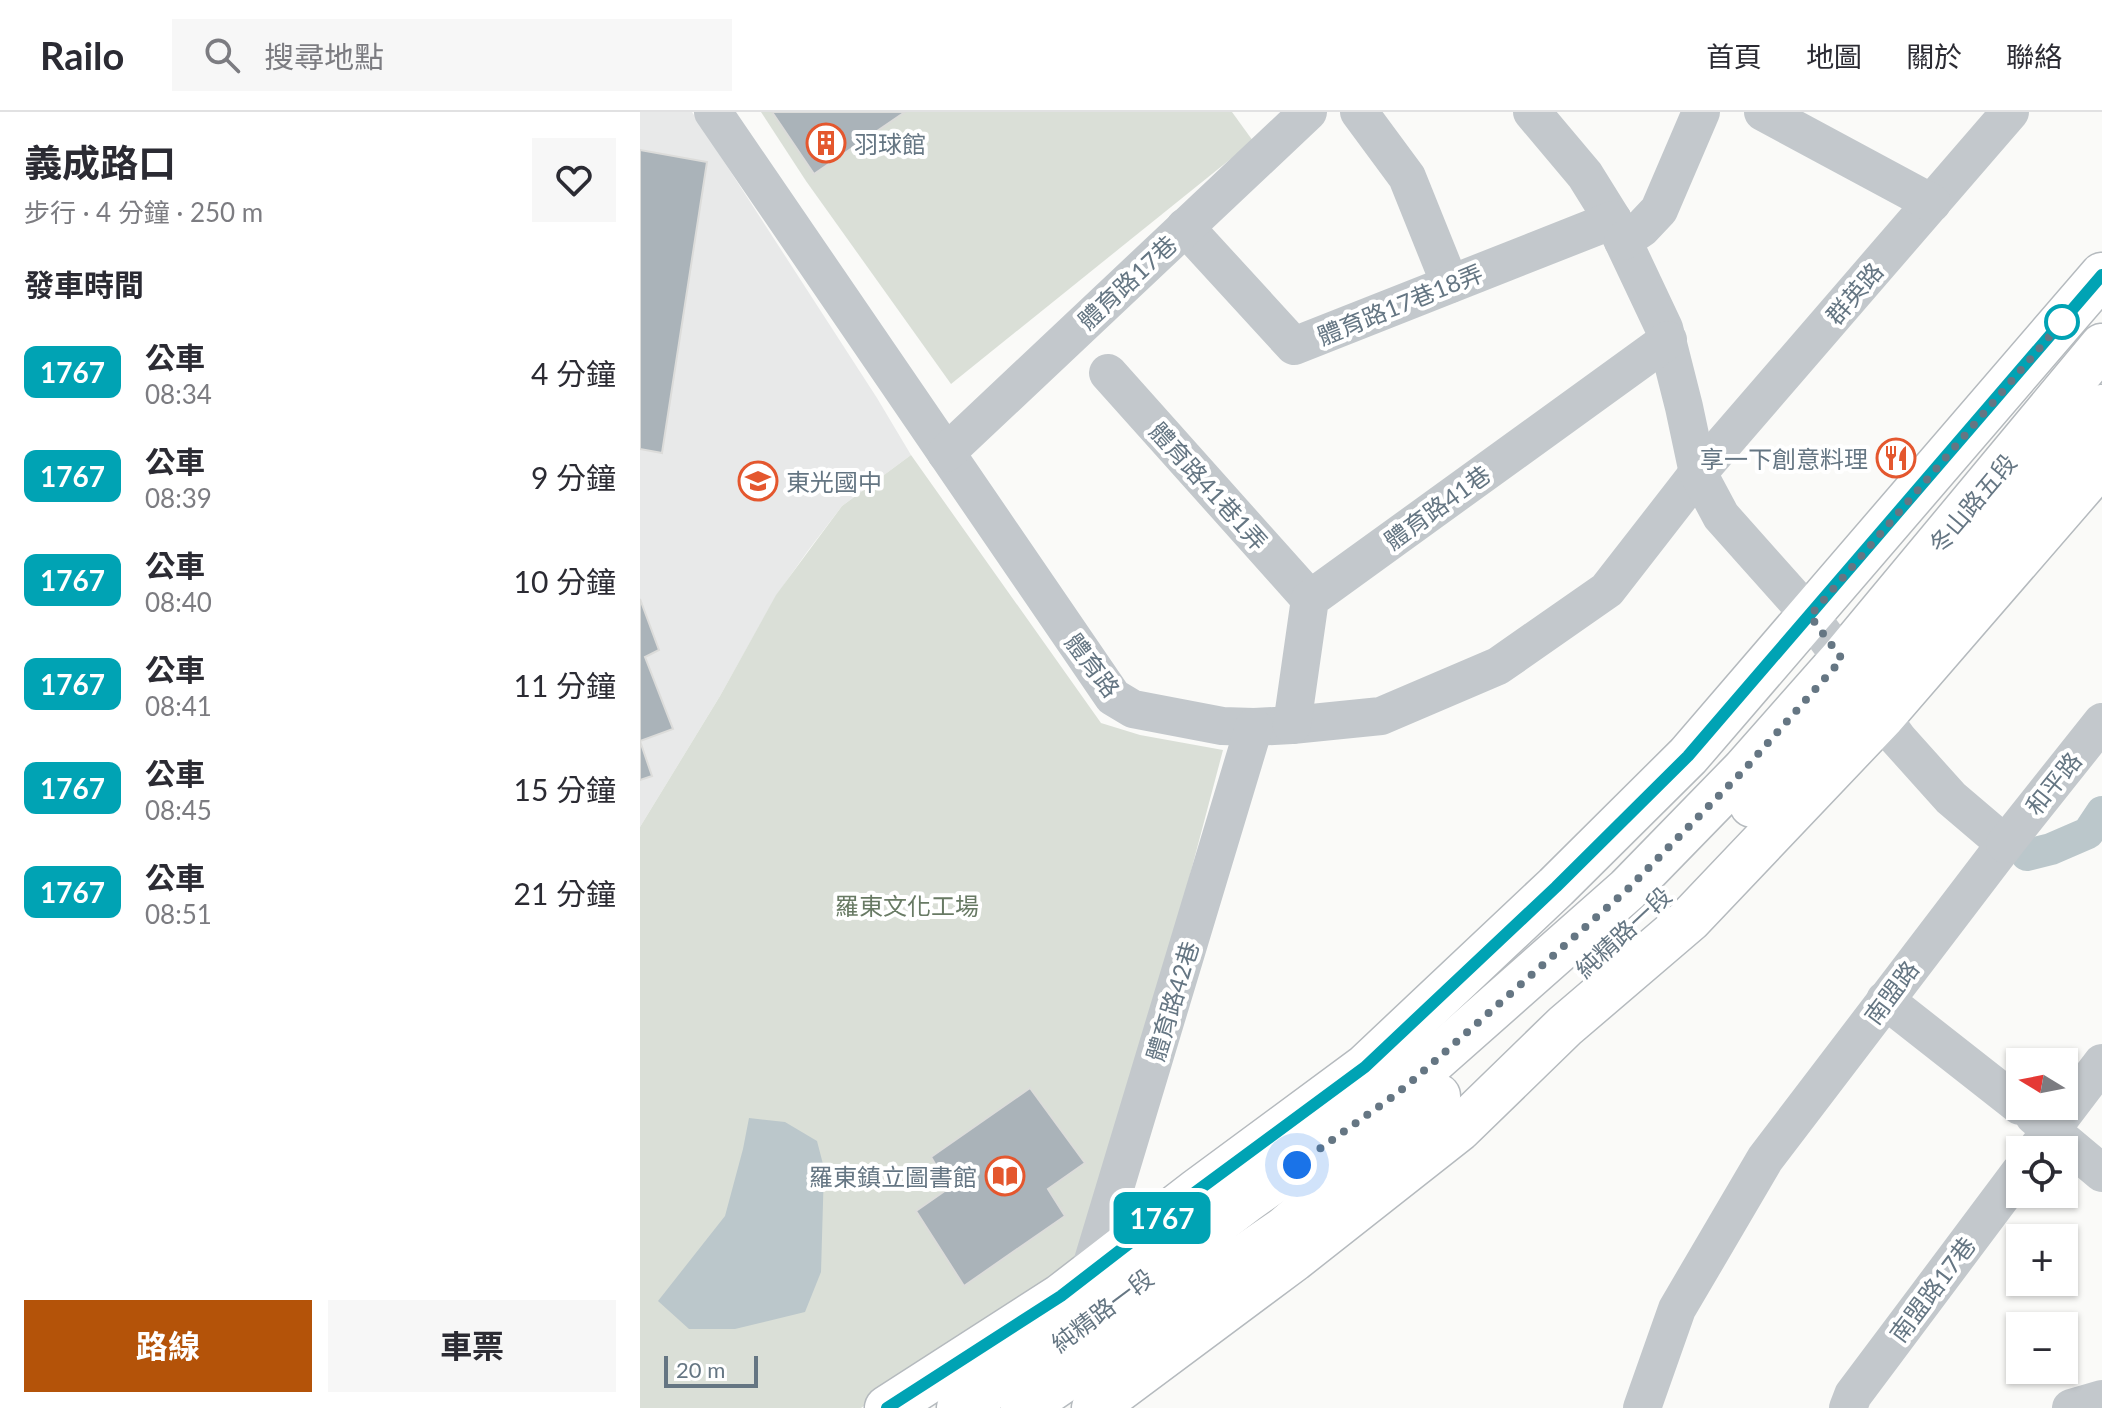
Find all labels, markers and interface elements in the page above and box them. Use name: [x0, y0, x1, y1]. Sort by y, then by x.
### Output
search box: [172, 19, 732, 91]
text: Railo: [40, 32, 124, 78]
icon: search: [200, 33, 244, 77]
text: 搜尋地點: [264, 38, 384, 74]
text: 首頁: [1706, 39, 1762, 73]
text: 地圖: [1806, 39, 1862, 73]
text: 關於: [1906, 39, 1962, 73]
text: 聯絡: [2006, 39, 2062, 73]
building icon: 羽球館: [805, 122, 847, 164]
place label: 羽球館: [854, 129, 926, 158]
button: heart: [532, 138, 616, 222]
text: 義成路口: [24, 139, 176, 185]
text: 步行 · 4 分鐘 · 250 m: [24, 196, 263, 228]
street label: 體育路17巷: [1072, 229, 1182, 335]
street label: 群英路: [1819, 256, 1889, 330]
street label: 體育路17巷18弄: [1313, 258, 1487, 350]
text: 發車時間: [24, 266, 144, 302]
unlabelled marker: [2045, 305, 2079, 339]
text: 公車: [145, 339, 205, 375]
text: 1767: [40, 355, 105, 389]
text: 4 分鐘: [531, 355, 616, 391]
text: 08:34: [145, 378, 212, 410]
street label: 體育路41巷1弄: [1144, 416, 1274, 556]
restaurant icon: 享一下創意料理: [1875, 437, 1917, 479]
text: 公車: [145, 443, 205, 479]
place label: 享一下創意料理: [1700, 444, 1868, 473]
street label: 冬山路五段: [1922, 448, 2022, 558]
text: 1767: [40, 459, 105, 493]
text: 9 分鐘: [531, 459, 616, 495]
street label: 體育路41巷: [1378, 459, 1496, 555]
school or university icon: 東光國中: [737, 460, 779, 502]
place label: 東光國中: [786, 467, 882, 496]
text: 08:39: [145, 482, 212, 514]
text: 公車: [145, 547, 205, 583]
text: 1767: [40, 563, 105, 597]
text: 10 分鐘: [514, 563, 616, 599]
text: 08:40: [145, 586, 212, 618]
street label: 體育路: [1060, 628, 1126, 702]
text: 公車: [145, 651, 205, 687]
text: 1767: [40, 667, 105, 701]
text: 11 分鐘: [514, 667, 616, 703]
text: 08:41: [145, 690, 212, 722]
street label: 和平路: [2019, 746, 2087, 820]
text: 公車: [145, 755, 205, 791]
text: 1767: [40, 771, 105, 805]
text: 15 分鐘: [514, 771, 616, 807]
text: 08:45: [145, 794, 212, 826]
text: 公車: [145, 859, 205, 895]
text: 1767: [40, 875, 105, 909]
text: 21 分鐘: [514, 875, 616, 911]
street label: 純精路一段: [1569, 880, 1677, 984]
park label: 羅東文化工場: [835, 891, 979, 920]
text: 08:51: [145, 898, 212, 930]
street label: 體育路42巷: [1140, 938, 1204, 1064]
street label: 南盟路: [1858, 955, 1924, 1029]
north arrow: [2006, 1048, 2078, 1120]
map controls: [2006, 1048, 2078, 1384]
button: locate: [2006, 1136, 2078, 1208]
your location: [1277, 1145, 1317, 1185]
library icon: 羅東鎮立圖書館: [984, 1155, 1026, 1197]
place label: 羅東鎮立圖書館: [809, 1162, 977, 1191]
line badge: 1767: [1106, 1192, 1218, 1244]
text: 1767: [1130, 1201, 1194, 1235]
button: +: [2006, 1224, 2078, 1296]
street label: 南盟路17巷: [1883, 1231, 1981, 1347]
street label: 純精路一段: [1045, 1262, 1159, 1358]
button: 路線: [24, 1300, 312, 1392]
button: 車票: [328, 1300, 616, 1392]
button: −: [2006, 1312, 2078, 1384]
scale bar: [664, 1352, 758, 1388]
text: 20 m: [676, 1356, 725, 1383]

